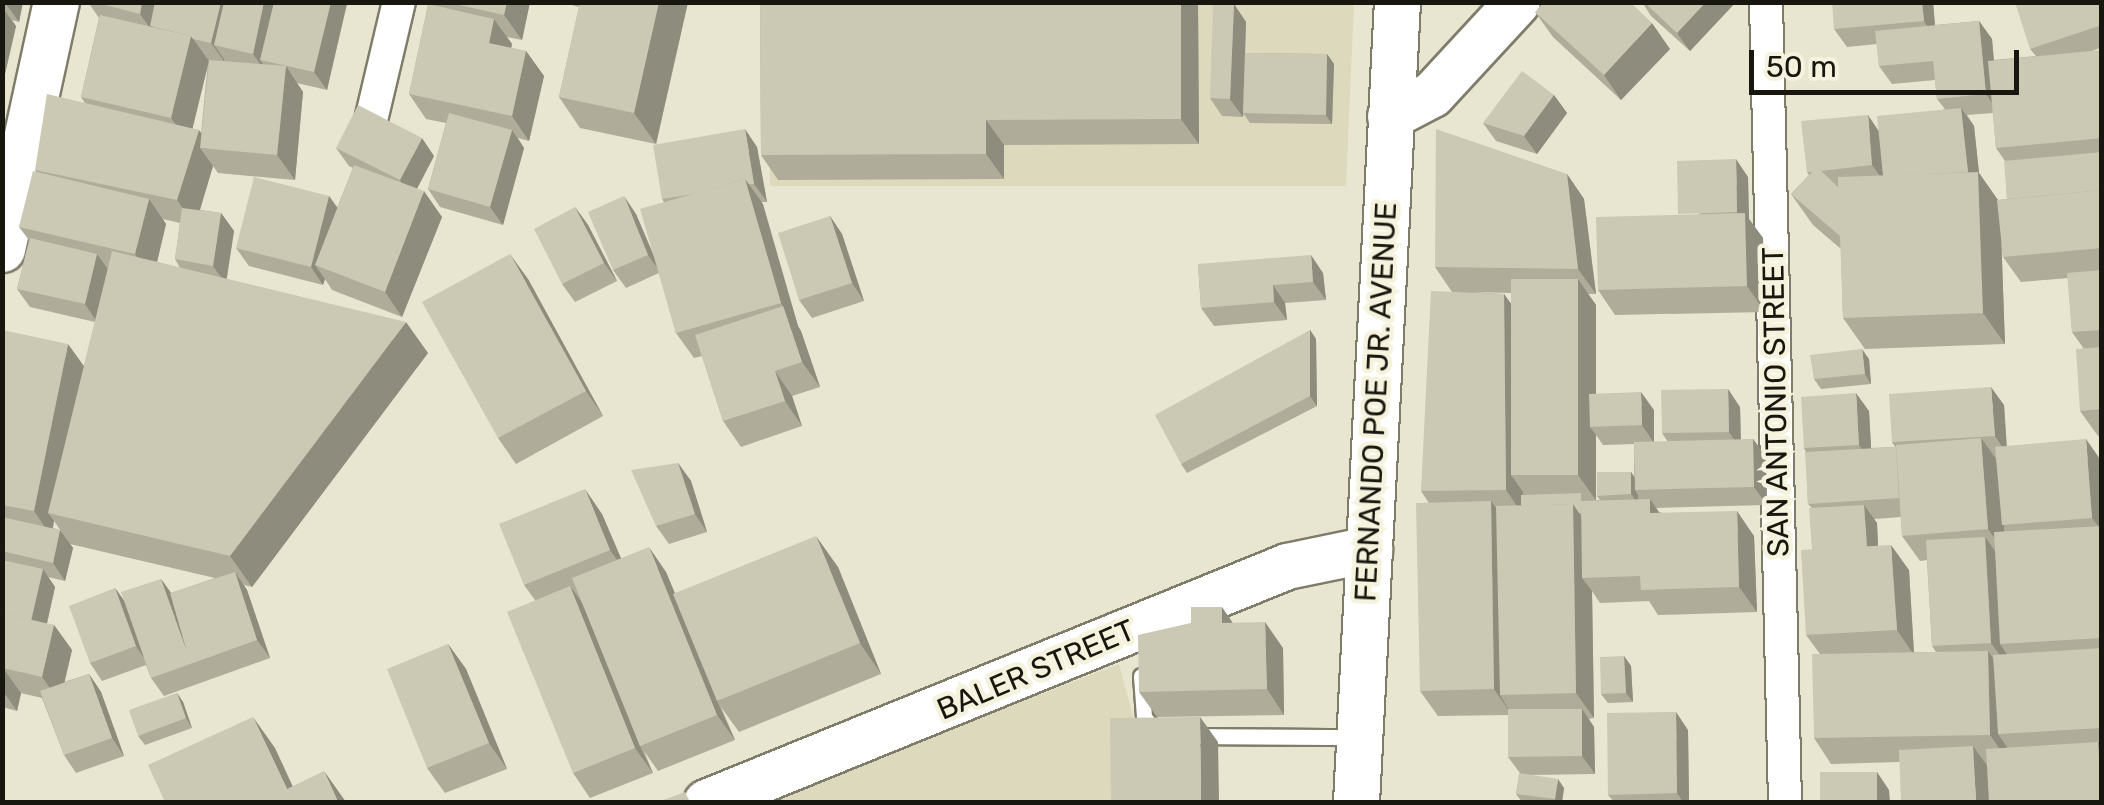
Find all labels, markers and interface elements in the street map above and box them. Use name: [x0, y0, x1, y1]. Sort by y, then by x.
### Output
scale bar: [1754, 30, 2024, 92]
text: 50 m: [1766, 49, 1837, 85]
street label: FERNANDO POE JR. AVENUE: [1348, 201, 1404, 603]
street label: SAN ANTONIO STREET: [1755, 246, 1797, 558]
street label: BALER STREET: [932, 612, 1140, 728]

